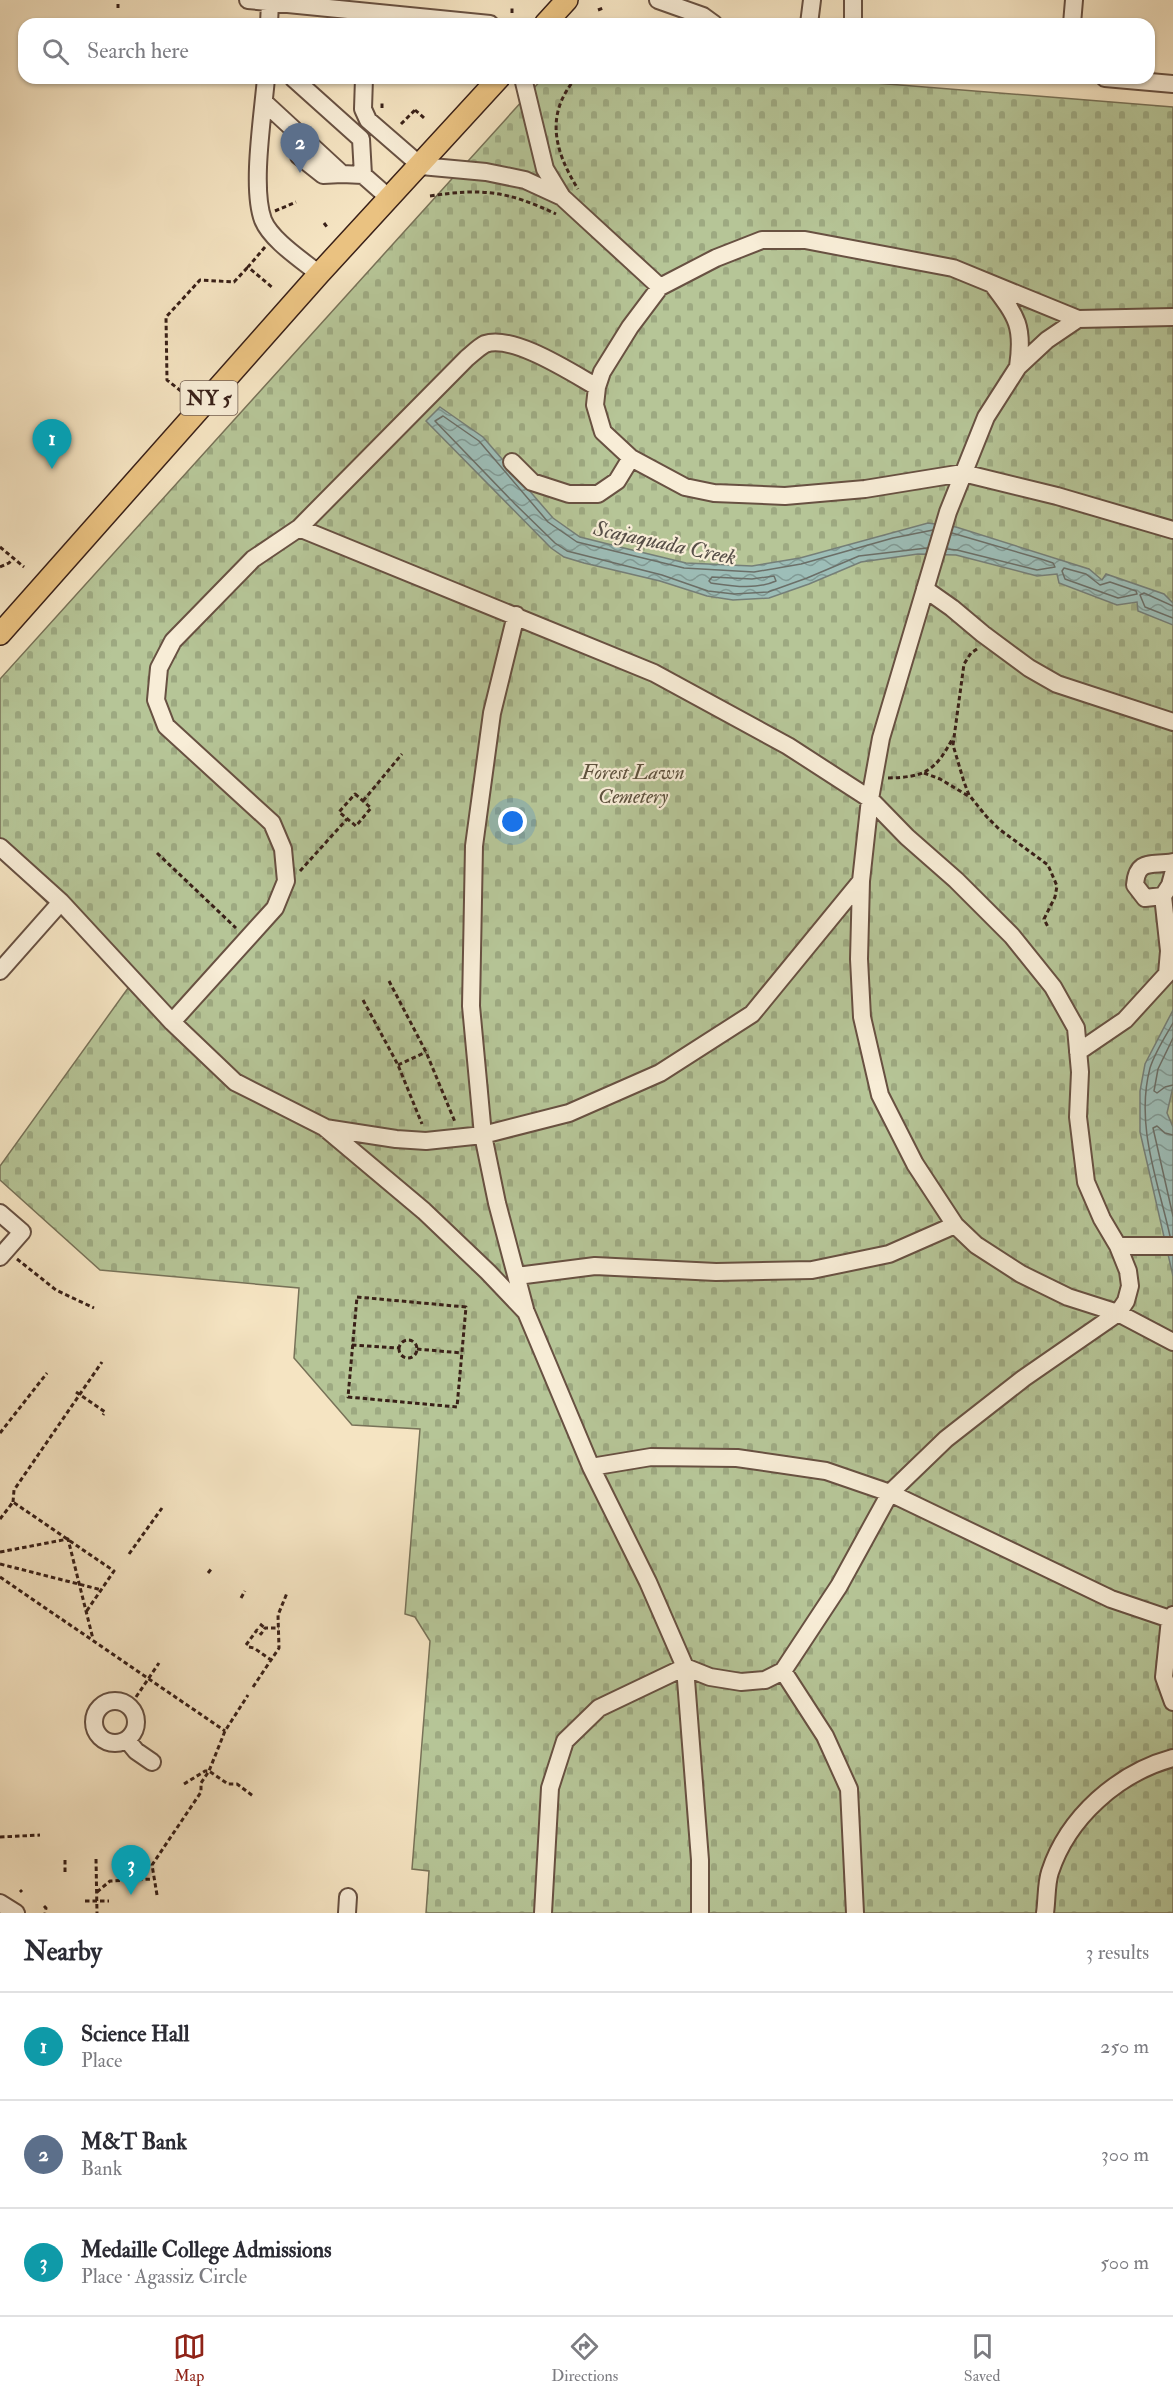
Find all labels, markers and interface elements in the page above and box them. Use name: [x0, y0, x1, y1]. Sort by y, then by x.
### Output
search box: [18, 18, 1155, 84]
icon: search: [39, 35, 72, 68]
text: Search here: [87, 37, 189, 65]
pin: 2: [280, 124, 320, 173]
road number: NY 5: [180, 381, 238, 415]
pin: 1: [32, 420, 72, 469]
water label: Scajaquada Creek: [590, 514, 739, 572]
park label: Forest Lawn Cemetery: [580, 759, 685, 810]
your location: [498, 807, 527, 836]
pin: 3: [112, 1846, 150, 1895]
text: Nearby: [24, 1936, 102, 1968]
text: 3 results: [1086, 1940, 1149, 1965]
text: Science Hall: [81, 2020, 189, 2048]
text: 1: [40, 2034, 47, 2059]
text: 250 m: [1100, 2034, 1149, 2059]
text: Place: [81, 2048, 122, 2073]
text: M&T Bank: [81, 2128, 187, 2156]
text: 2: [38, 2142, 49, 2167]
text: 300 m: [1101, 2142, 1149, 2167]
text: Bank: [81, 2156, 122, 2181]
text: Medaille College Admissions: [81, 2236, 332, 2264]
text: 3: [40, 2250, 47, 2275]
text: 500 m: [1100, 2250, 1149, 2275]
text: Place · Agassiz Circle: [81, 2264, 247, 2289]
tab: Map: [173, 2330, 206, 2386]
tab: Directions: [551, 2330, 618, 2386]
tab: Saved: [964, 2330, 1000, 2386]

